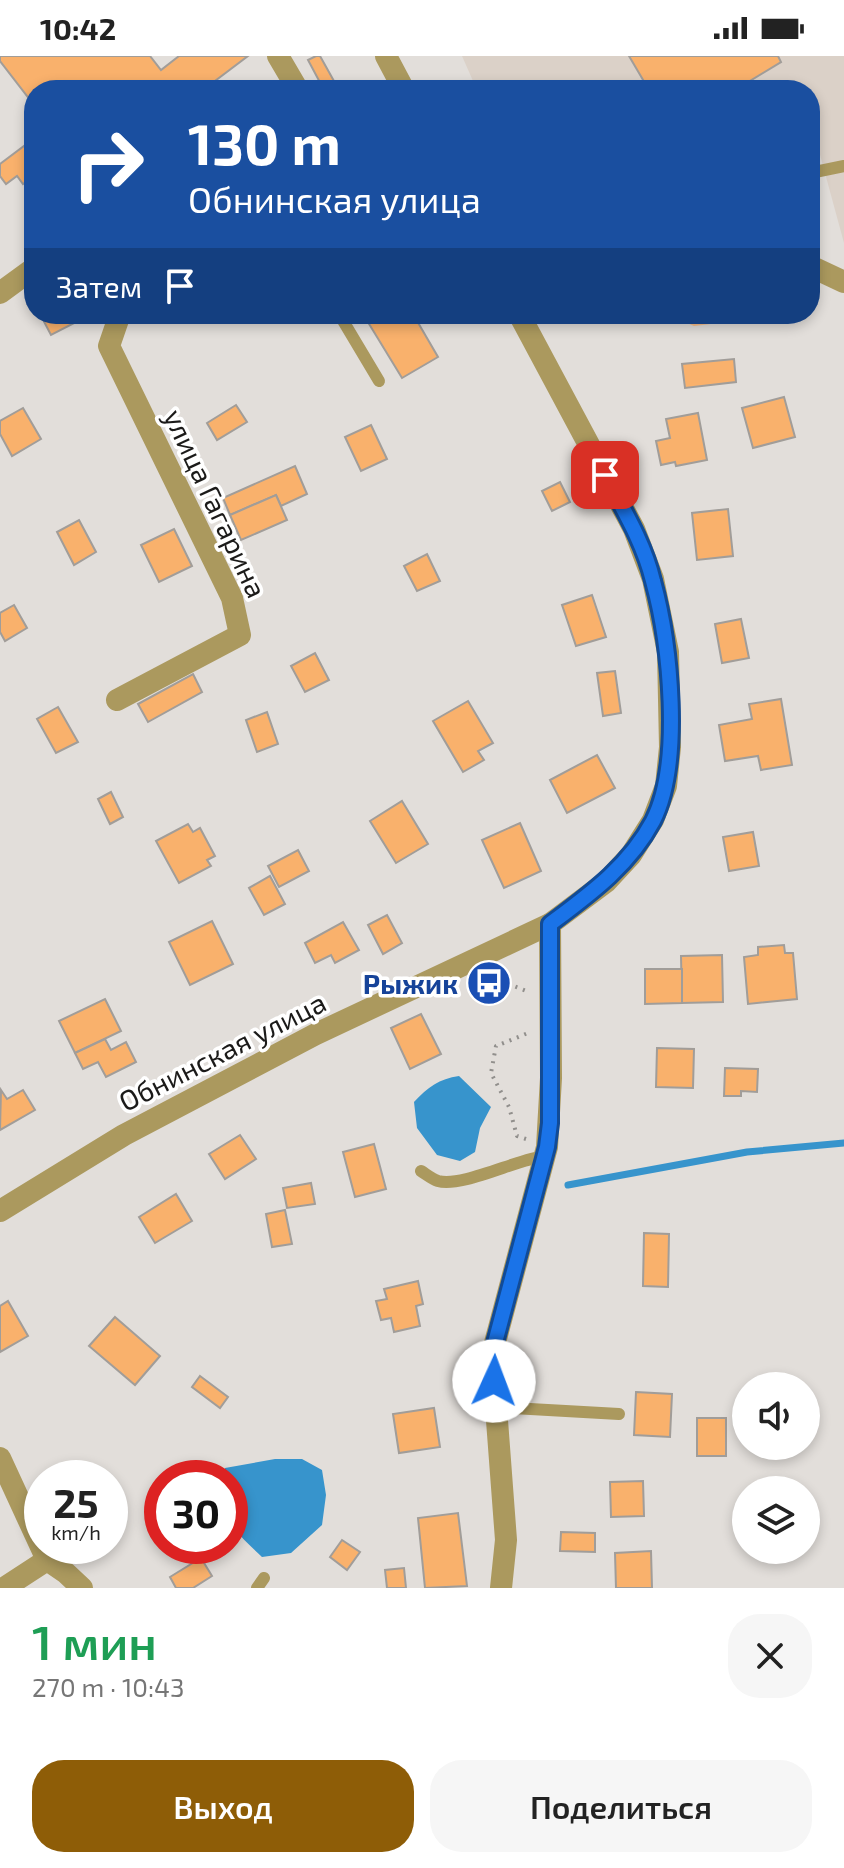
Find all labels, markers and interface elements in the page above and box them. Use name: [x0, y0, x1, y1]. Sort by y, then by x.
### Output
text: 10:42: [40, 10, 116, 46]
text: 130 m: [188, 109, 341, 176]
icon: right: [56, 112, 160, 216]
text: Обнинская улица: [188, 177, 481, 220]
icon: arrive: [158, 264, 202, 308]
text: Затем: [56, 268, 142, 304]
street label: улица Гагарина: [157, 403, 275, 603]
pin: [571, 441, 639, 509]
icon: arrive: [583, 453, 627, 497]
bus stop icon: Рыжик: [465, 959, 513, 1007]
place label: Рыжик: [363, 966, 458, 1000]
street label: Обнинская улица: [113, 984, 331, 1118]
position arrow: [452, 1339, 536, 1423]
map controls: [732, 1372, 820, 1564]
button: sound: [732, 1372, 820, 1460]
speed limit sign: 30: [144, 1460, 248, 1564]
button: layers: [732, 1476, 820, 1564]
text: 25: [53, 1478, 99, 1526]
text: km/h: [51, 1520, 101, 1544]
text: 1 мин: [32, 1612, 157, 1670]
button: close: [728, 1614, 812, 1698]
text: 270 m · 10:43: [32, 1671, 185, 1702]
button: Выход: [32, 1760, 414, 1852]
button: Поделиться: [430, 1760, 812, 1852]

